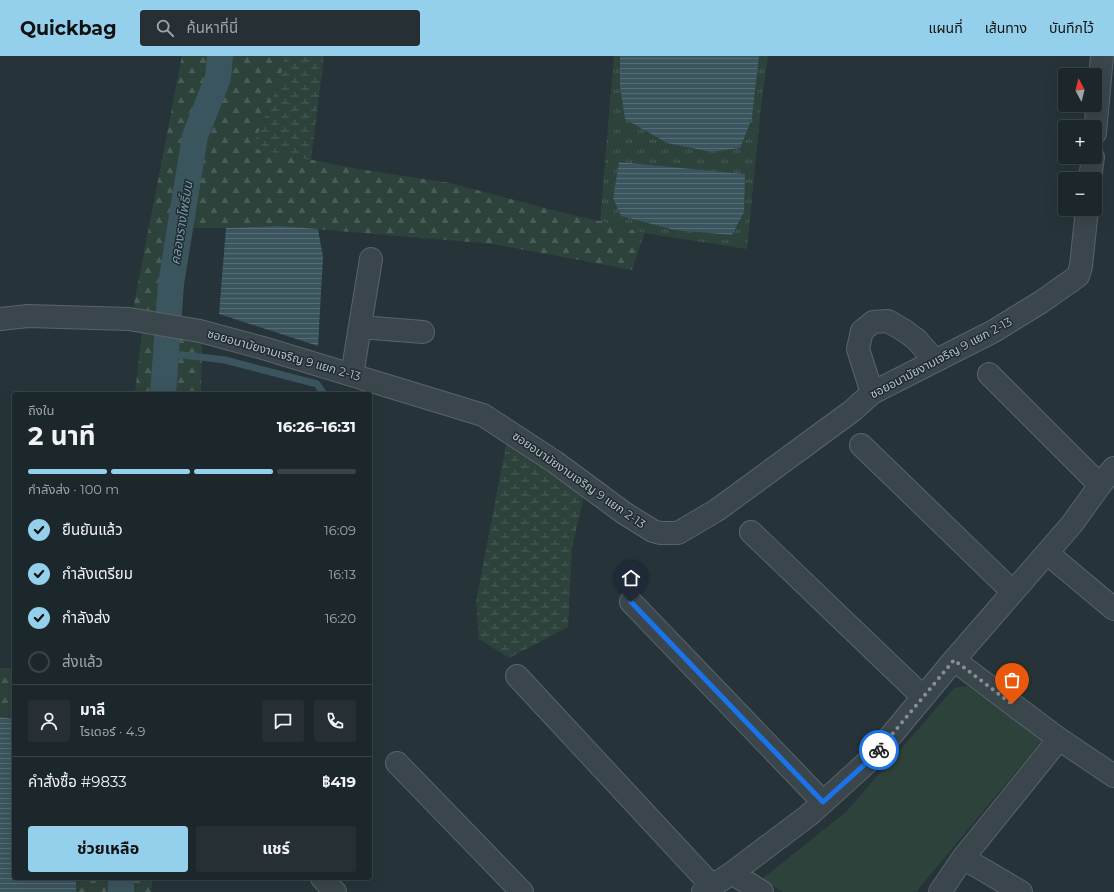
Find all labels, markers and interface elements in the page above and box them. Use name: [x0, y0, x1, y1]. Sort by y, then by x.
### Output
search box: [140, 10, 420, 46]
text: Quickbag: [20, 17, 116, 40]
icon: search: [154, 17, 176, 39]
text: ค้นหาที่นี่: [186, 18, 238, 37]
text: แผนที่: [929, 19, 963, 37]
text: เส้นทาง: [985, 19, 1027, 37]
text: บันทึกไว้: [1049, 19, 1094, 37]
north arrow: [1058, 68, 1102, 112]
map controls: [1058, 68, 1102, 216]
button: +: [1058, 120, 1102, 164]
button: −: [1058, 172, 1102, 216]
water label: คลองรางโพธิ์บน: [167, 179, 196, 266]
street label: ซอยอนามัยงามเจริญ 9 แยก 2-13: [867, 313, 1015, 402]
street label: ซอยอนามัยงามเจริญ 9 แยก 2-13: [206, 325, 363, 384]
text: ถึงใน: [28, 402, 54, 418]
text: 16:26–16:31: [277, 417, 356, 436]
text: 2 นาที: [28, 420, 96, 452]
street label: ซอยอนามัยงามเจริญ 9 แยก 2-13: [510, 428, 649, 531]
text: กำลังส่ง · 100 m: [28, 481, 119, 497]
icon: check: [28, 519, 50, 541]
text: ยืนยันแล้ว: [62, 520, 123, 539]
text: 16:09: [324, 522, 356, 538]
pin: [614, 561, 648, 602]
icon: check: [28, 563, 50, 585]
text: กำลังเตรียม: [62, 564, 133, 583]
text: 16:13: [329, 566, 356, 582]
icon: home: [620, 567, 642, 589]
icon: check: [28, 607, 50, 629]
text: กำลังส่ง: [62, 608, 110, 627]
text: 16:20: [325, 610, 356, 626]
text: ส่งแล้ว: [62, 652, 103, 671]
pin: [995, 663, 1029, 704]
icon: bag: [1001, 669, 1023, 691]
button: person: [28, 700, 70, 742]
text: มาลี: [80, 700, 105, 719]
button: chat: [262, 700, 304, 742]
button: phone: [314, 700, 356, 742]
text: ไรเดอร์ · 4.9: [80, 723, 145, 739]
courier: [859, 730, 899, 770]
icon: bike: [868, 739, 890, 761]
text: คำสั่งซื้อ #9833: [28, 772, 127, 791]
text: ฿419: [322, 772, 356, 791]
button: ช่วยเหลือ: [28, 826, 188, 872]
button: แชร์: [196, 826, 356, 872]

